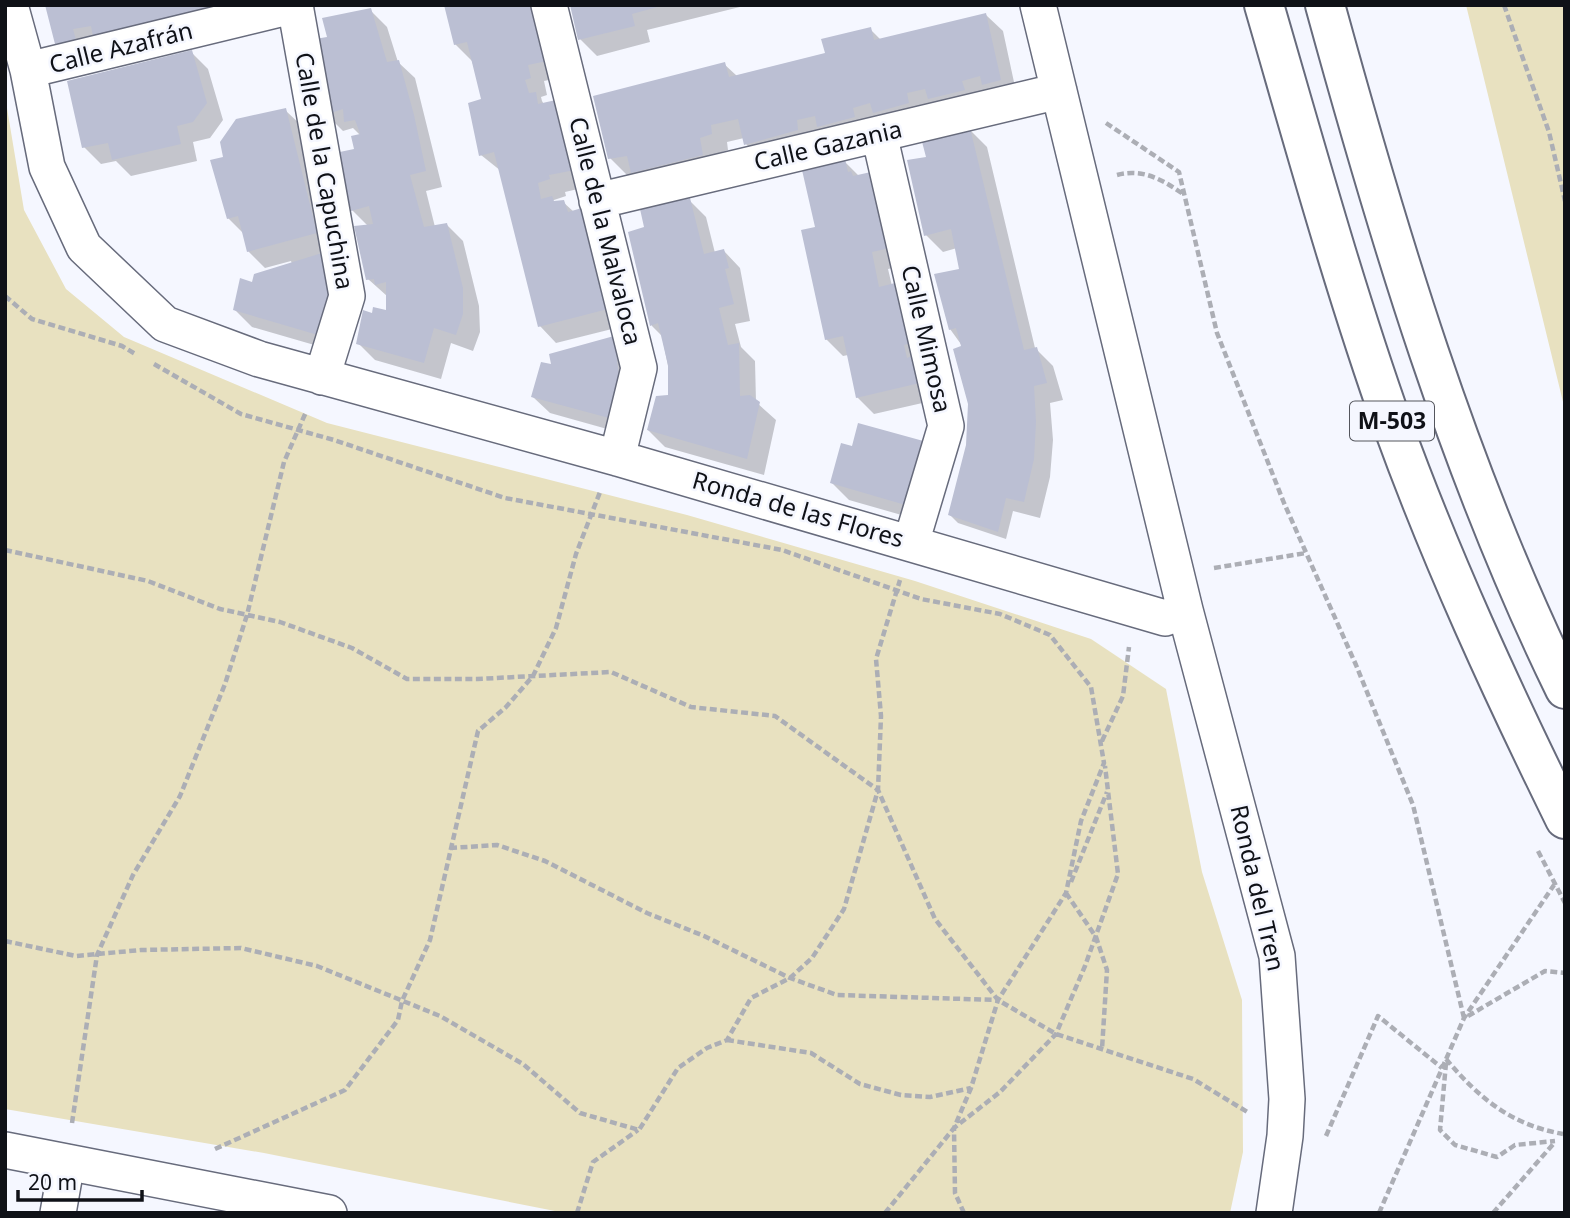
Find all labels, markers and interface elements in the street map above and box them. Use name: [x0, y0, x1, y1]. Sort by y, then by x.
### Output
street label: Calle Azafrán: [45, 13, 196, 80]
street label: Calle de la Capuchina: [288, 50, 363, 292]
street label: Calle Gazania: [750, 111, 905, 178]
street label: Calle de la Malvaloca: [562, 113, 651, 348]
street label: Calle Mimosa: [894, 262, 960, 416]
road number: M-503: [1350, 402, 1434, 440]
street label: Ronda de las Flores: [689, 463, 908, 555]
street label: Ronda del Tren: [1223, 801, 1294, 974]
scale bar: [18, 1158, 142, 1202]
text: 20 m: [28, 1168, 77, 1196]

